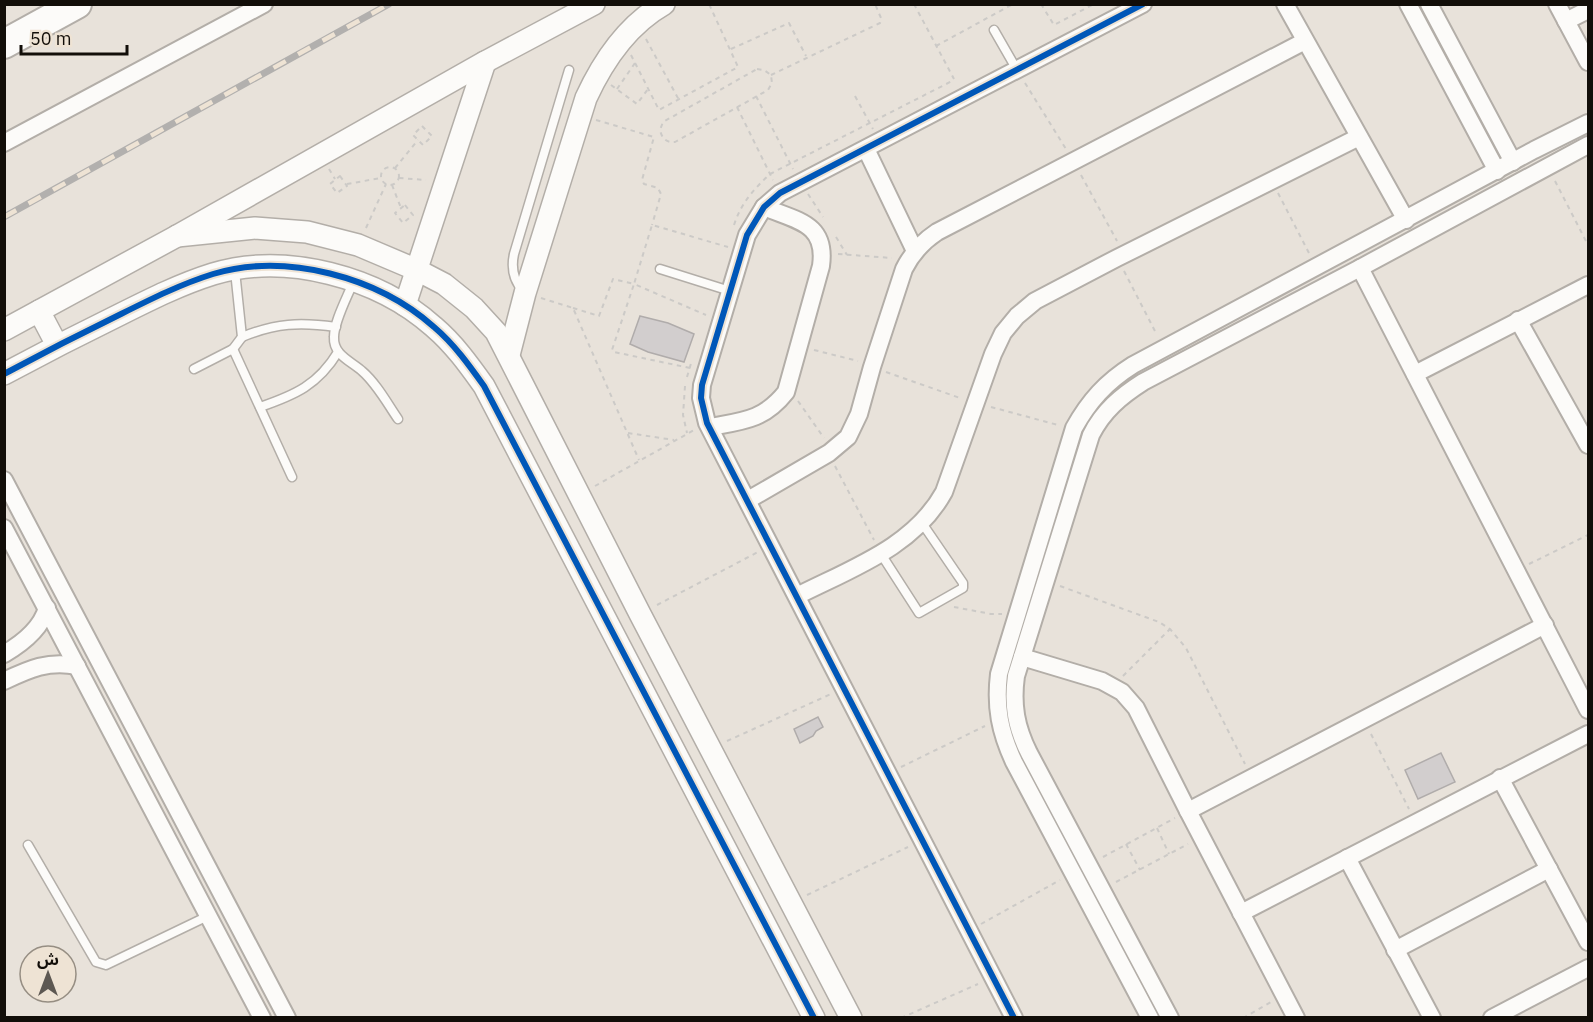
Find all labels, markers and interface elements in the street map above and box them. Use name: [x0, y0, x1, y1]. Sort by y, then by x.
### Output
scale bar: [21, 18, 128, 56]
text: 50 m: [30, 27, 72, 50]
north arrow: [18, 944, 78, 1004]
text: ش: [37, 949, 59, 969]

